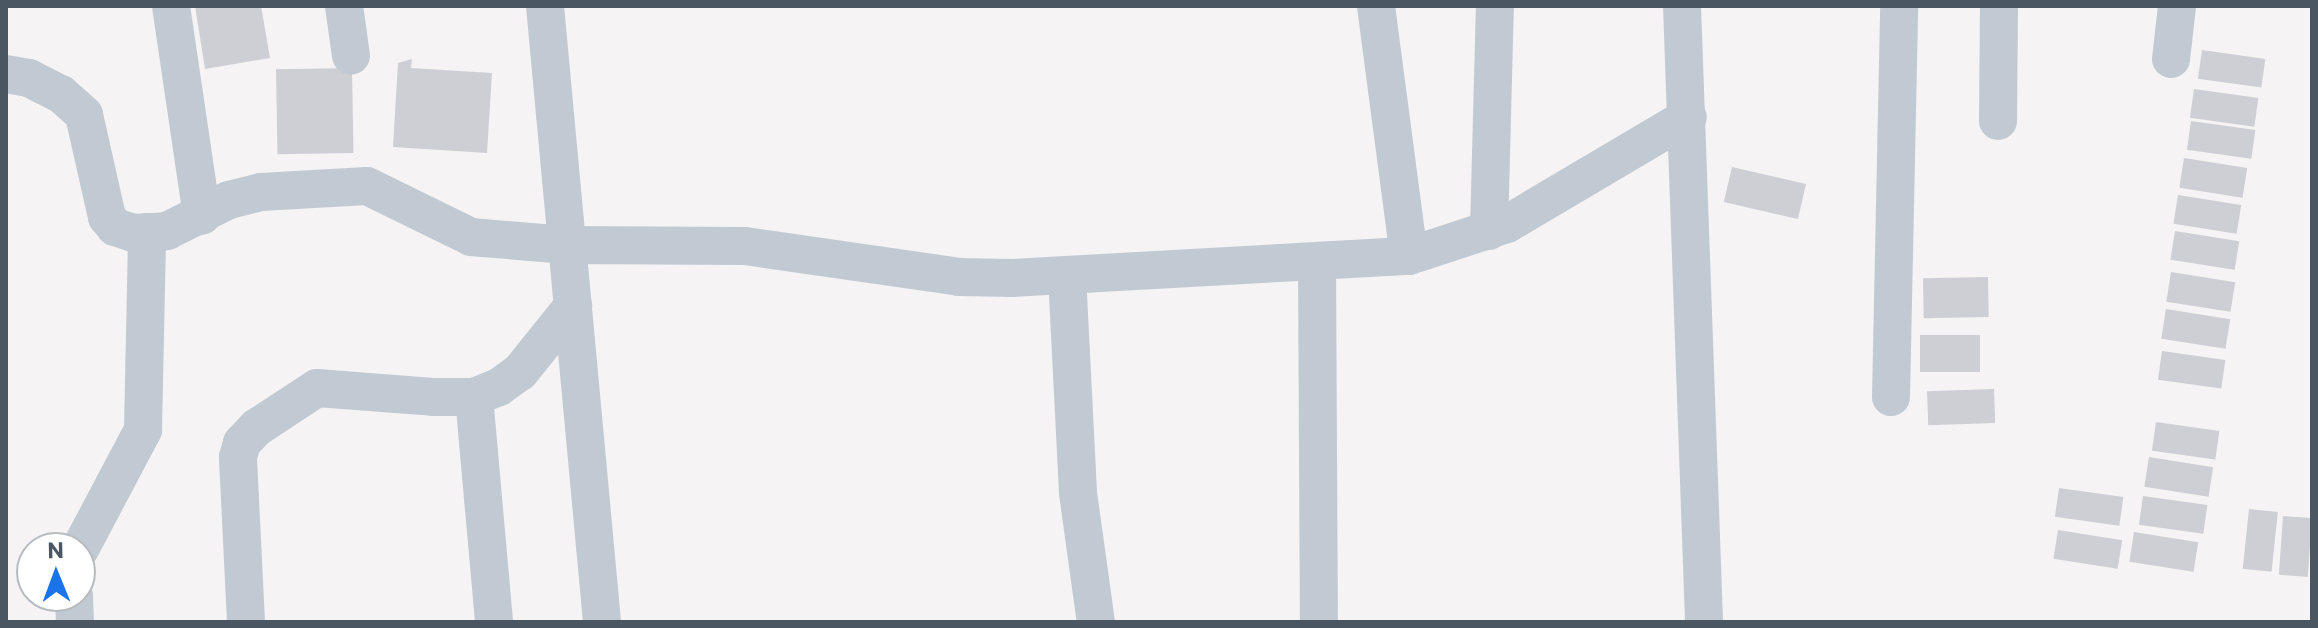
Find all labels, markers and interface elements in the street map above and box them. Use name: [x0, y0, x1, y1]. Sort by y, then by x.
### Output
north arrow: [16, 532, 96, 612]
text: N: [47, 536, 64, 563]

